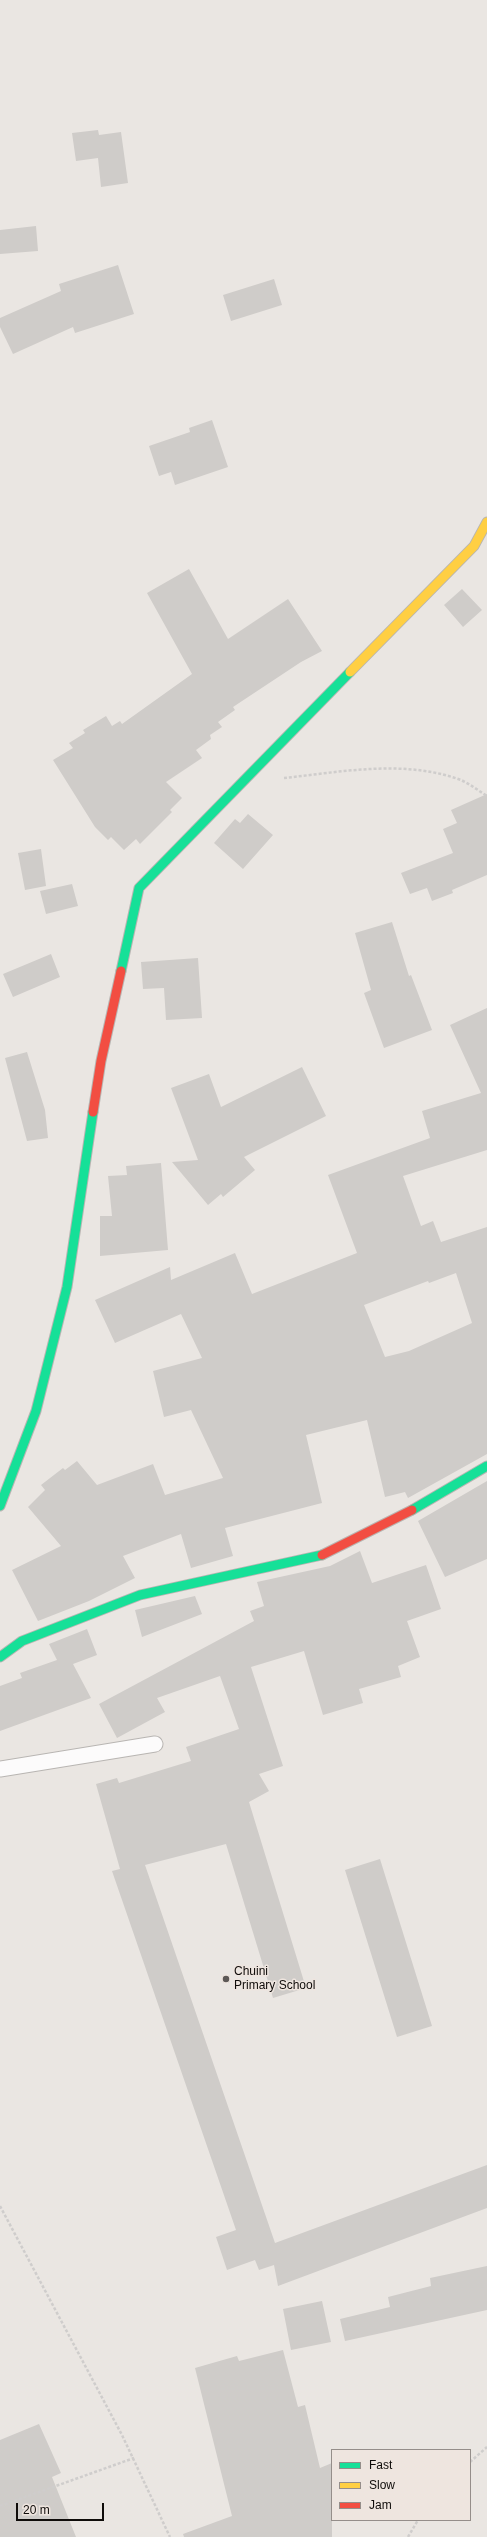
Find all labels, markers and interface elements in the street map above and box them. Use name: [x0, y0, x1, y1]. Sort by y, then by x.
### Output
place label: Chuini Primary School: [234, 1965, 315, 1993]
marker: Chuini Primary School: [221, 1974, 231, 1984]
legend: [331, 2449, 471, 2521]
text: Fast: [369, 2458, 392, 2472]
text: Slow: [369, 2478, 395, 2492]
scale bar: [18, 2495, 106, 2521]
text: Jam: [369, 2498, 392, 2512]
text: 20 m: [23, 2503, 50, 2517]

